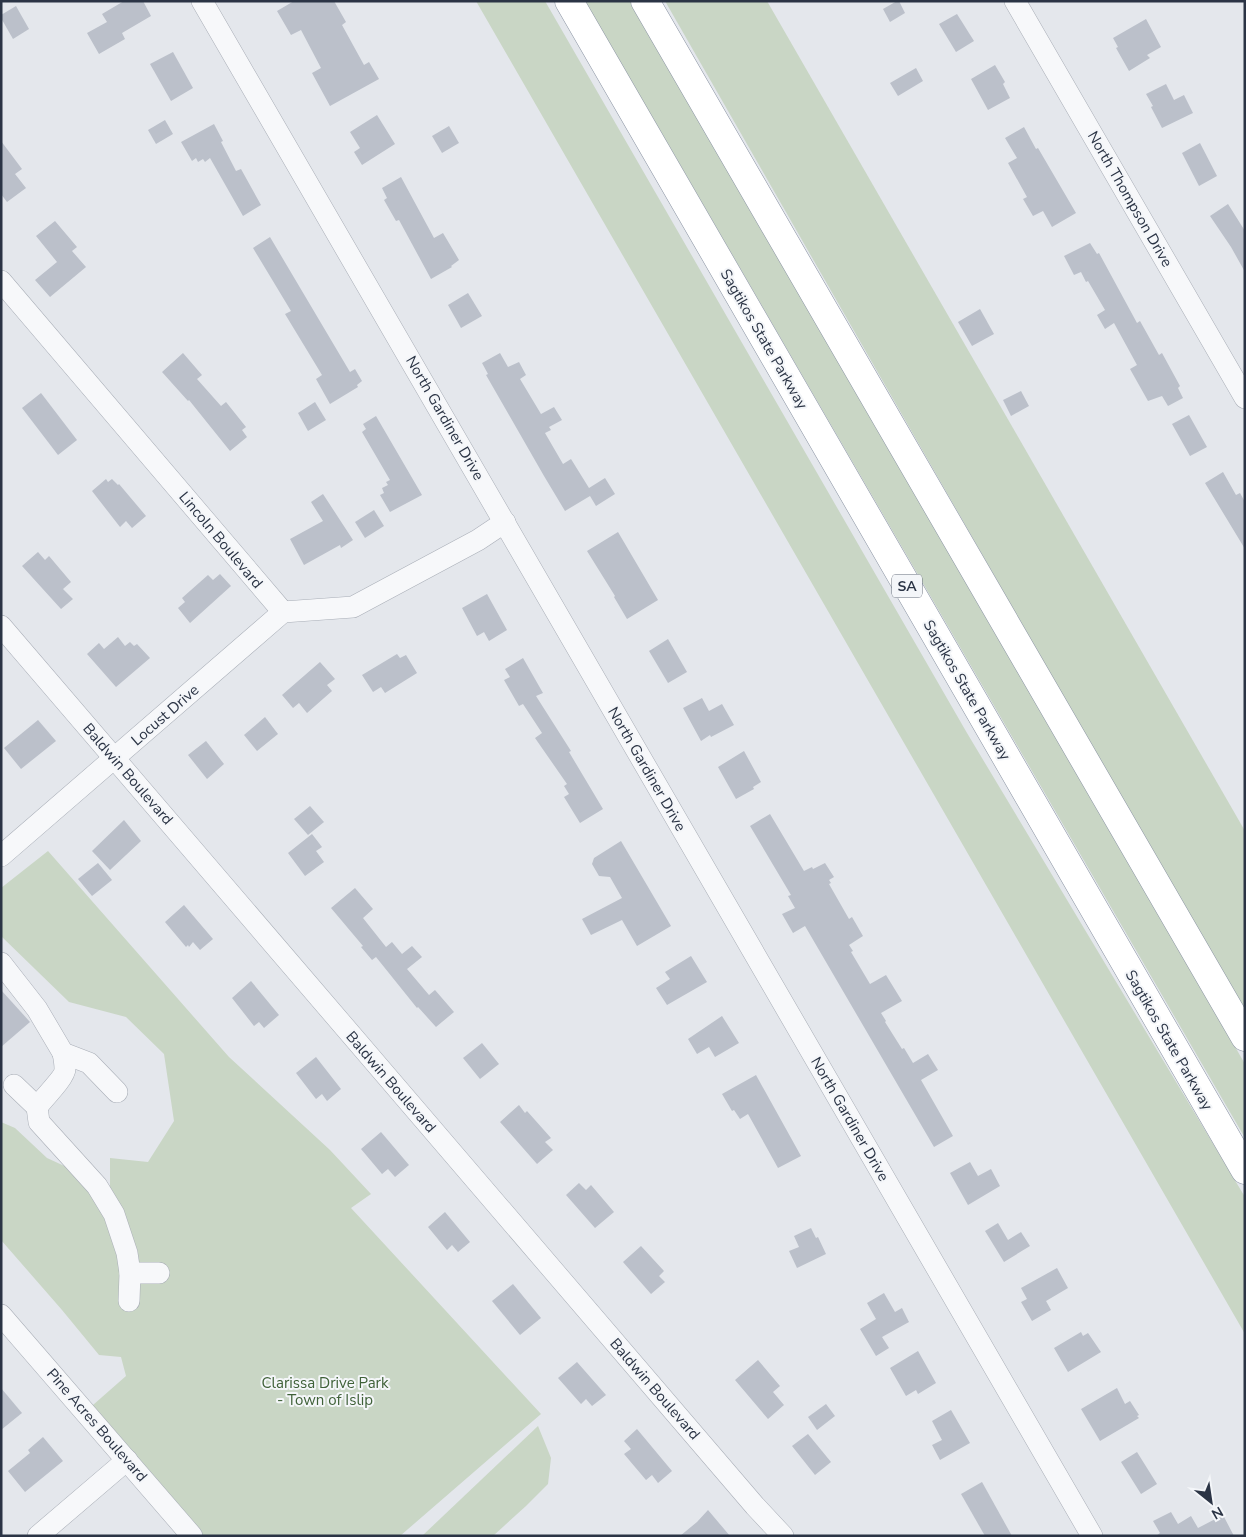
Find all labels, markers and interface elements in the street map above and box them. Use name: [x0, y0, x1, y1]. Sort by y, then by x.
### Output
street label: North Thompson Drive: [1083, 127, 1177, 271]
street label: Sagtikos State Parkway: [716, 265, 812, 413]
street label: North Gardiner Drive: [401, 352, 489, 484]
street label: Lincoln Boulevard: [175, 487, 267, 593]
road number: SA: [892, 574, 922, 598]
street label: Sagtikos State Parkway: [919, 616, 1015, 764]
street label: Locust Drive: [127, 680, 203, 750]
street label: North Gardiner Drive: [603, 703, 691, 835]
street label: Baldwin Boulevard: [78, 719, 178, 829]
street label: Sagtikos State Parkway: [1121, 966, 1217, 1114]
street label: Baldwin Boulevard: [341, 1027, 441, 1137]
street label: North Gardiner Drive: [806, 1053, 894, 1185]
street label: Baldwin Boulevard: [605, 1334, 705, 1444]
street label: Pine Acres Boulevard: [42, 1364, 152, 1486]
park label: Clarissa Drive Park - Town of Islip: [262, 1373, 389, 1410]
north arrow: [1186, 1477, 1236, 1527]
text: N: [1208, 1502, 1227, 1524]

